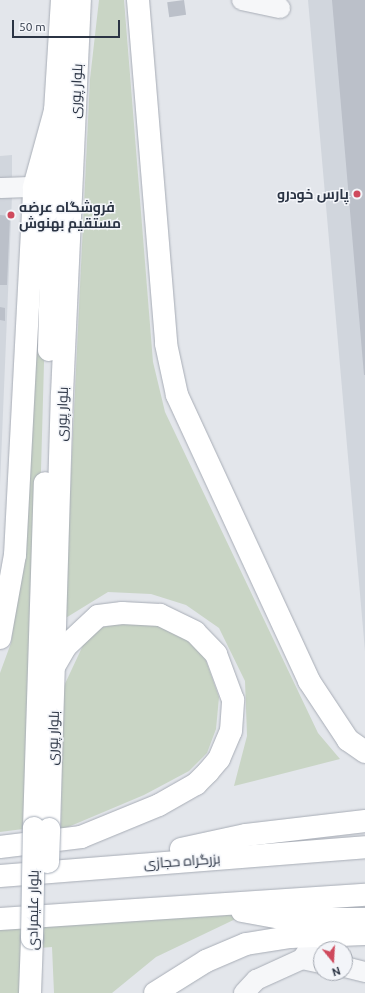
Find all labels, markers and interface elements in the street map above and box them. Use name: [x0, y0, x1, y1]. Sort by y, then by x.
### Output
scale bar: [14, 12, 122, 38]
text: 50 m: [19, 20, 46, 33]
street label: بلوار پوری: [66, 63, 86, 119]
place label: پارس خودرو: [277, 186, 349, 202]
marker: پارس خودرو: [352, 189, 362, 199]
place label: فروشگاه عرضه مستقیم بهنوش: [19, 199, 121, 232]
marker: فروشگاه عرضه مستقیم بهنوش: [6, 210, 16, 220]
street label: بلوار پوری: [53, 386, 71, 442]
street label: بلوار پوری: [44, 710, 62, 766]
street label: بزرگراه حجازی: [143, 850, 221, 872]
street label: بلوار علیمرادی: [24, 870, 42, 950]
north arrow: [313, 941, 353, 981]
text: N: [331, 964, 342, 978]

